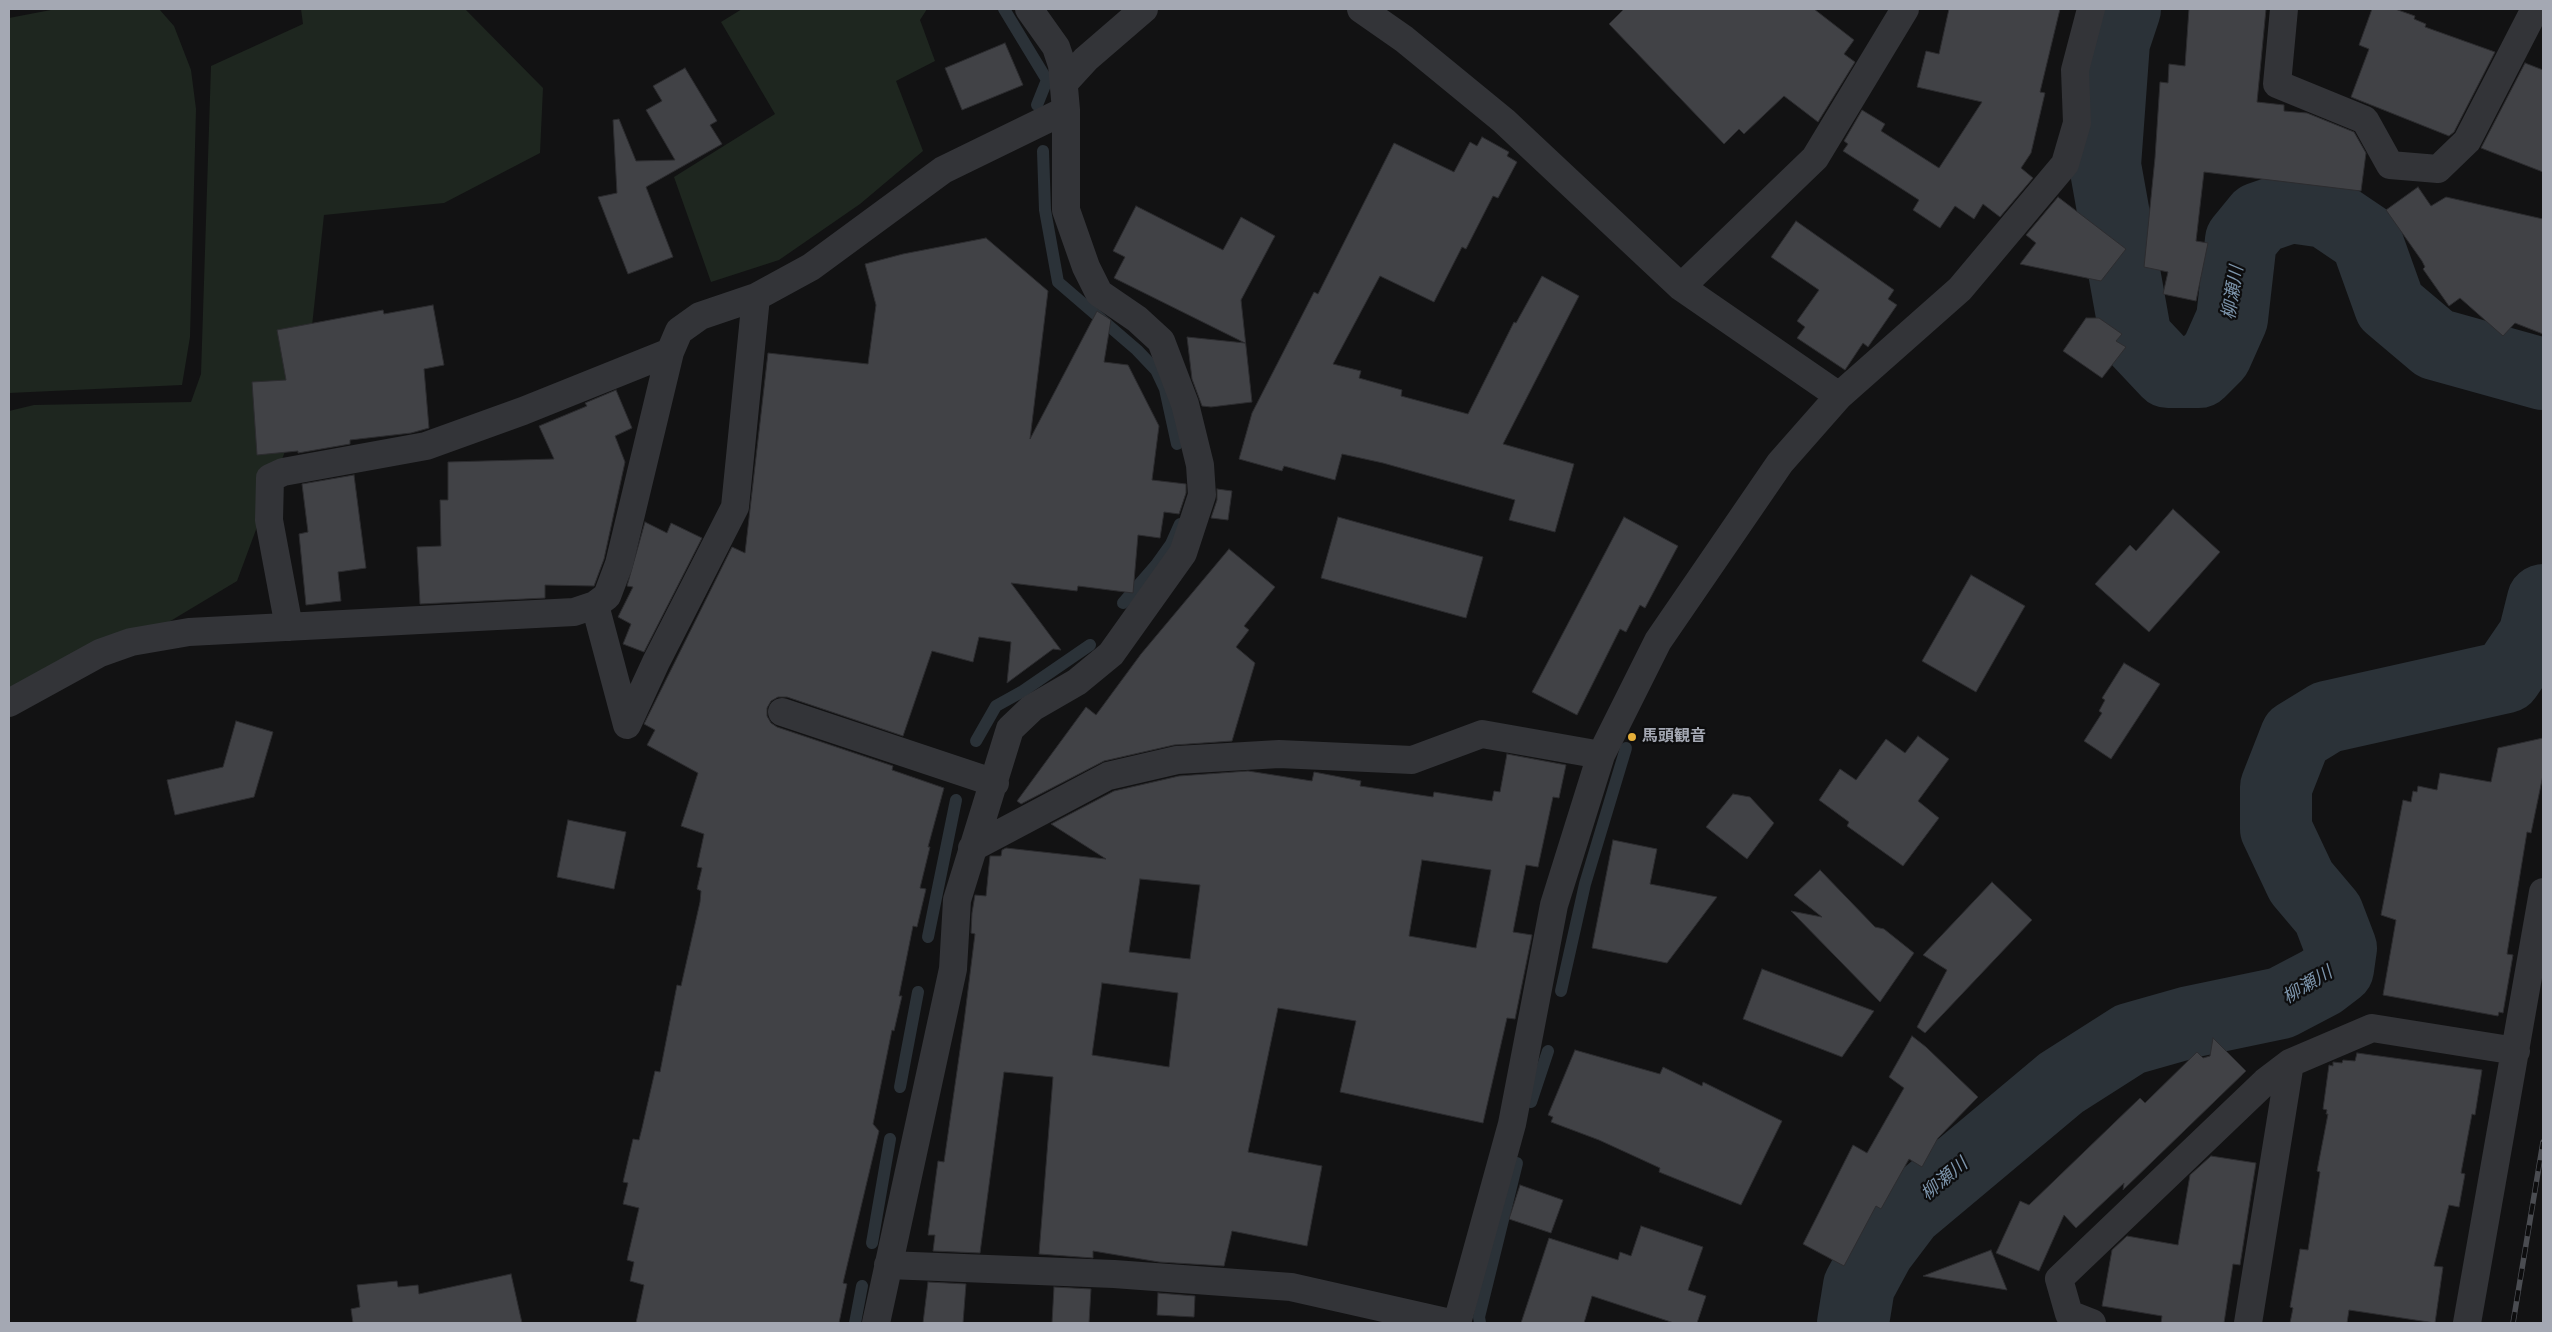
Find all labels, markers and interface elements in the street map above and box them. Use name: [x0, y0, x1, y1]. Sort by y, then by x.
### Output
water label: 柳瀬川: [2219, 265, 2249, 321]
place label: 馬頭観音: [1642, 727, 1706, 747]
marker: 馬頭観音: [1626, 731, 1638, 743]
water label: 柳瀬川: [2279, 963, 2337, 1009]
water label: 柳瀬川: [1917, 1154, 1973, 1206]

